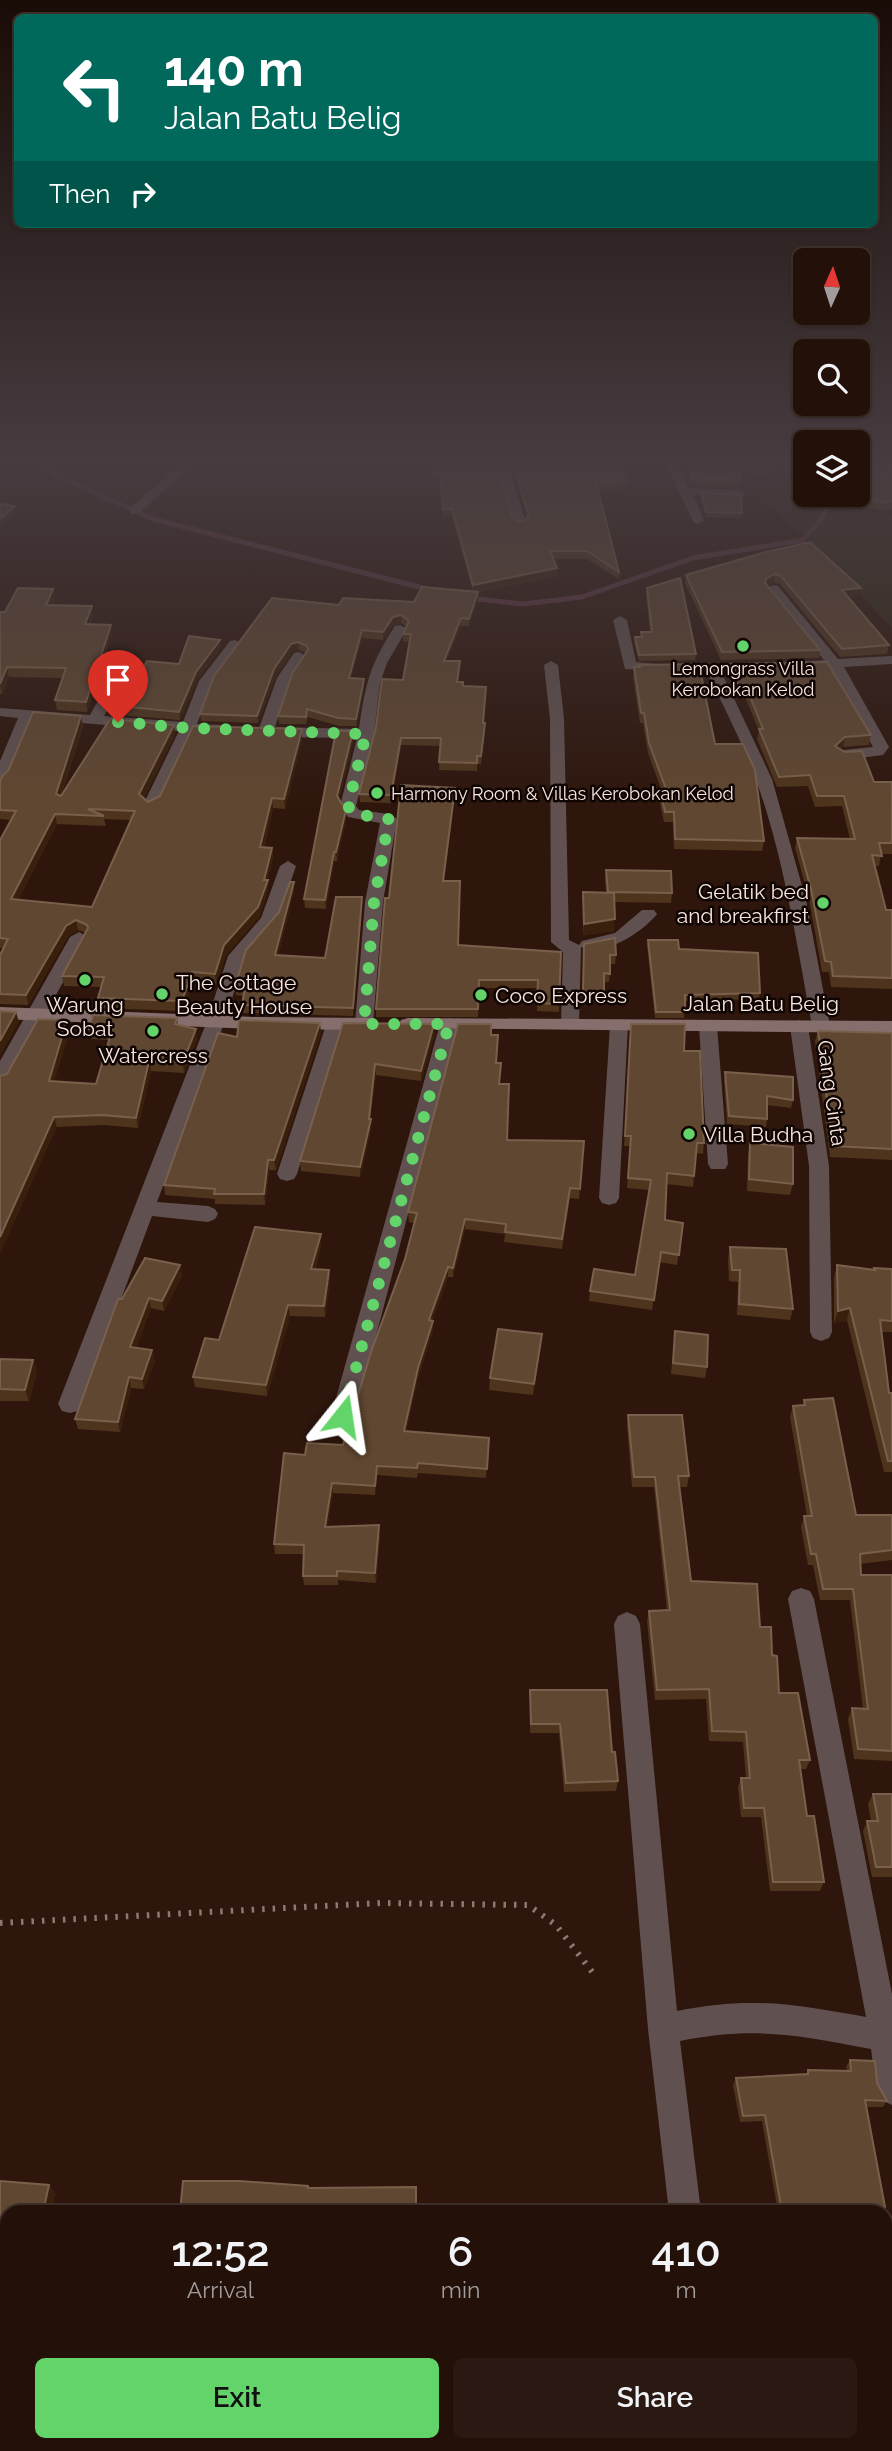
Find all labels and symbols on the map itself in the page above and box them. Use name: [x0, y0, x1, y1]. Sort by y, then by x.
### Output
north arrow: [793, 248, 870, 326]
marker: Lemongrass Villa Kerobokan Kelod: [735, 638, 751, 654]
pin: [88, 650, 148, 722]
place label: Lemongrass Villa Kerobokan Kelod: [672, 658, 814, 700]
place label: Harmony Room & Villas Kerobokan Kelod: [391, 783, 734, 804]
marker: Harmony Room & Villas Kerobokan Kelod: [369, 785, 385, 801]
place label: Gelatik bed and breakfirst: [677, 879, 809, 928]
marker: Gelatik bed and breakfirst: [815, 895, 831, 911]
place label: The Cottage Beauty House: [176, 970, 312, 1019]
marker: Warung Sobat: [77, 972, 93, 988]
place label: Coco Express: [495, 983, 627, 1008]
marker: The Cottage Beauty House: [154, 986, 170, 1002]
marker: Coco Express: [473, 987, 489, 1003]
street label: Jalan Batu Belig: [683, 991, 839, 1016]
place label: Warung Sobat: [46, 992, 124, 1041]
marker: Watercress: [145, 1023, 161, 1039]
street label: Gang Cinta: [812, 1038, 852, 1148]
place label: Watercress: [98, 1043, 208, 1068]
place label: Villa Budha: [703, 1122, 813, 1147]
marker: Villa Budha: [681, 1126, 697, 1142]
position arrow: [306, 1379, 380, 1453]

